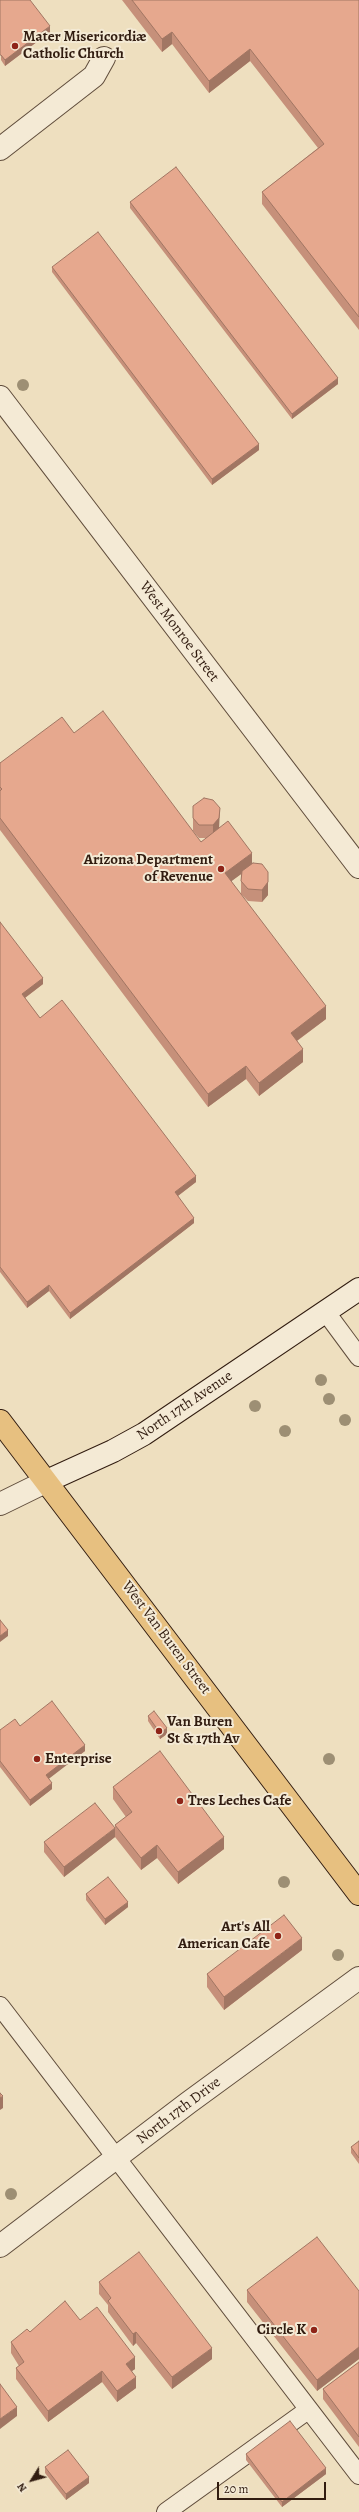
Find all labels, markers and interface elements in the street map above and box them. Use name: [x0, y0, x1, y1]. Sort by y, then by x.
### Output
place label: Mater Misericordiæ Catholic Church: [23, 28, 146, 63]
marker: Mater Misericordiæ Catholic Church: [10, 41, 20, 51]
street label: West Monroe Street: [135, 578, 223, 686]
place label: Arizona Department of Revenue: [84, 851, 213, 886]
marker: Arizona Department of Revenue: [216, 864, 226, 874]
street label: North 17th Avenue: [134, 1367, 236, 1445]
street label: West Van Buren Street: [118, 1578, 214, 1698]
place label: Van Buren St & 17th Av: [167, 1713, 240, 1748]
marker: Van Buren St & 17th Av: [154, 1726, 164, 1736]
place label: Enterprise: [45, 1750, 112, 1768]
marker: Enterprise: [32, 1754, 42, 1764]
place label: Tres Leches Cafe: [188, 1792, 291, 1810]
marker: Tres Leches Cafe: [175, 1796, 185, 1806]
place label: Art's All American Cafe: [178, 1918, 270, 1953]
marker: Art's All American Cafe: [273, 1931, 283, 1941]
street label: North 17th Drive: [133, 2074, 225, 2148]
place label: Circle K: [257, 2321, 306, 2339]
marker: Circle K: [309, 2325, 319, 2335]
north arrow: [12, 2460, 52, 2500]
scale bar: [219, 2474, 328, 2500]
text: N: [14, 2480, 30, 2495]
text: 20 m: [224, 2481, 248, 2497]

